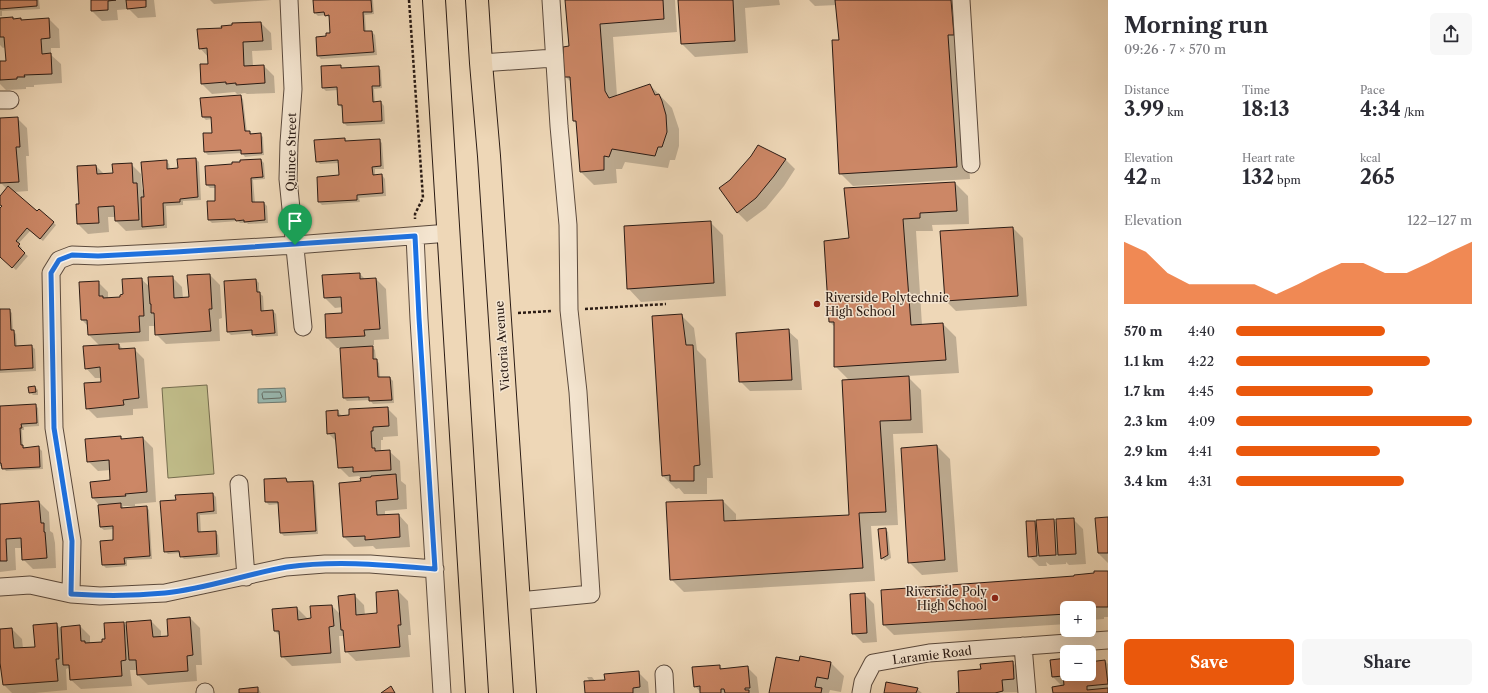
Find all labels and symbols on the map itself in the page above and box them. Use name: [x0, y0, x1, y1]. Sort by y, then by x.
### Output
street label: Quince Street: [283, 112, 299, 192]
pin: [278, 204, 312, 245]
place label: Riverside Polytechnic High School: [825, 290, 949, 319]
marker: Riverside Polytechnic High School: [812, 299, 822, 309]
street label: Victoria Avenue: [491, 300, 513, 393]
place label: Riverside Poly High School: [906, 584, 987, 613]
marker: Riverside Poly High School: [990, 593, 1000, 603]
street label: Laramie Road: [891, 643, 973, 667]

